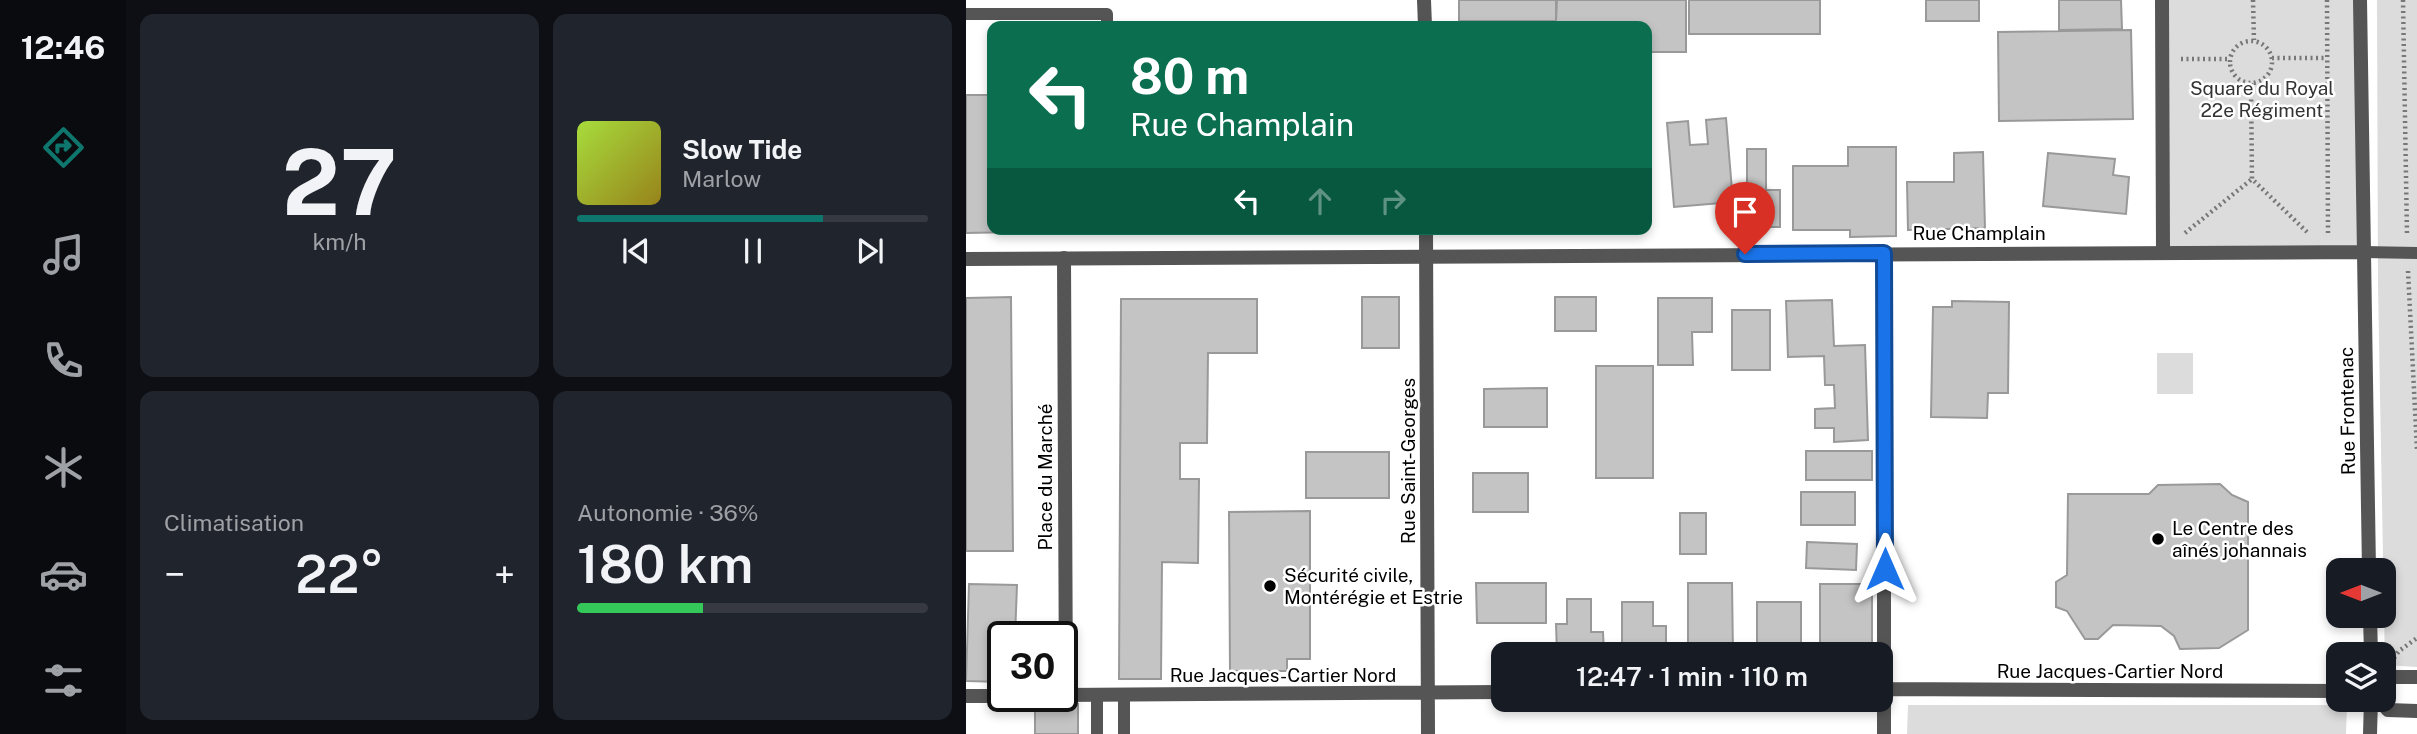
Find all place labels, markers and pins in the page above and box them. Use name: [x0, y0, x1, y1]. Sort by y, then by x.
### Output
pin: [1715, 182, 1775, 254]
place label: Le Centre des aînés johannais: [2172, 517, 2307, 561]
marker: Le Centre des aînés johannais: [2150, 531, 2166, 547]
place label: Sécurité civile, Montérégie et Estrie: [1284, 564, 1463, 608]
marker: Sécurité civile, Montérégie et Estrie: [1262, 578, 1278, 594]

